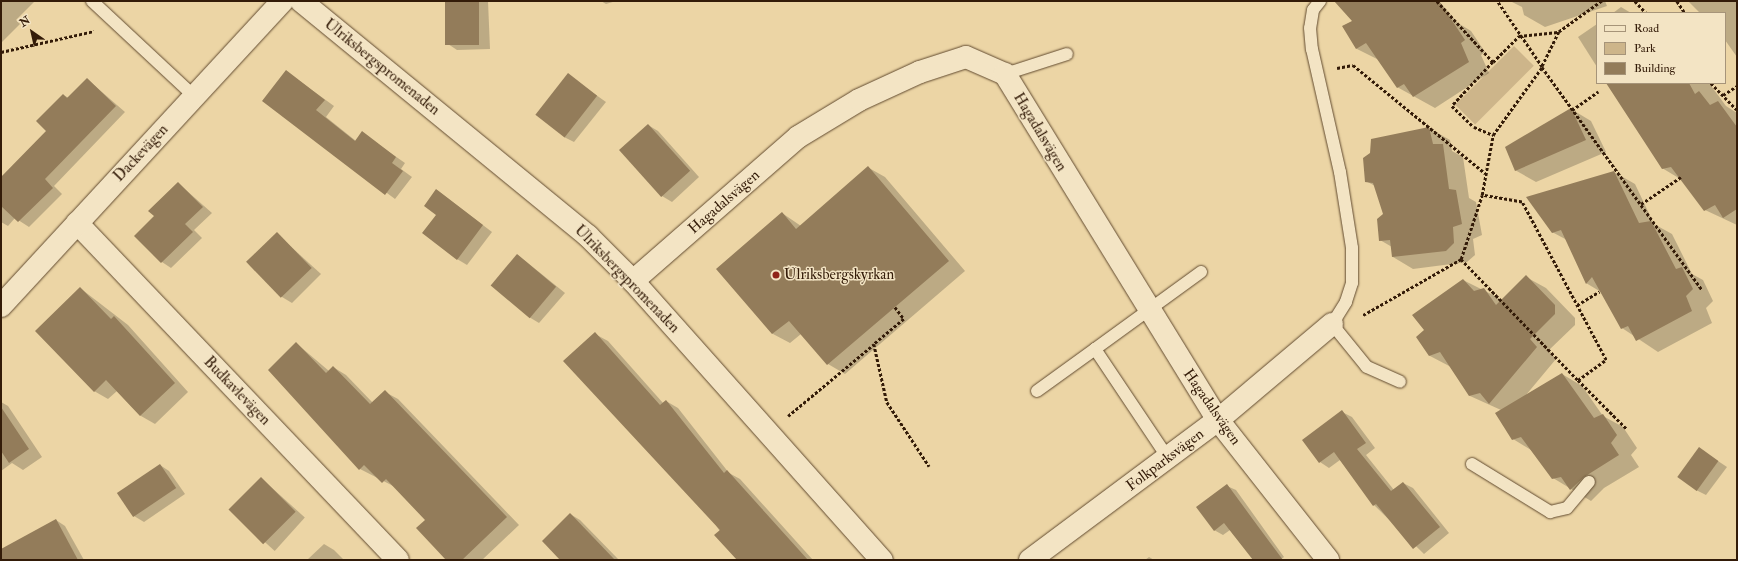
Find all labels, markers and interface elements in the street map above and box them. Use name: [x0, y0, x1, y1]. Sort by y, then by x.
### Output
north arrow: [12, 12, 52, 52]
legend: [1596, 12, 1726, 84]
text: N: [17, 13, 33, 30]
street label: Ulriksbergspromenaden: [321, 15, 443, 119]
text: Road: [1634, 21, 1659, 36]
text: Park: [1634, 41, 1656, 56]
text: Building: [1634, 61, 1675, 76]
street label: Hagadalsvägen: [1009, 89, 1071, 175]
street label: Dackevägen: [110, 121, 172, 185]
street label: Hagadalsvägen: [685, 166, 763, 238]
street label: Ulriksbergspromenaden: [571, 221, 683, 337]
place label: Ulriksbergskyrkan: [784, 266, 894, 284]
marker: Ulriksbergskyrkan: [771, 270, 781, 280]
street label: Budkavlevägen: [200, 353, 274, 429]
street label: Hagadalsvägen: [1179, 366, 1245, 448]
street label: Folkparksvägen: [1123, 425, 1207, 495]

